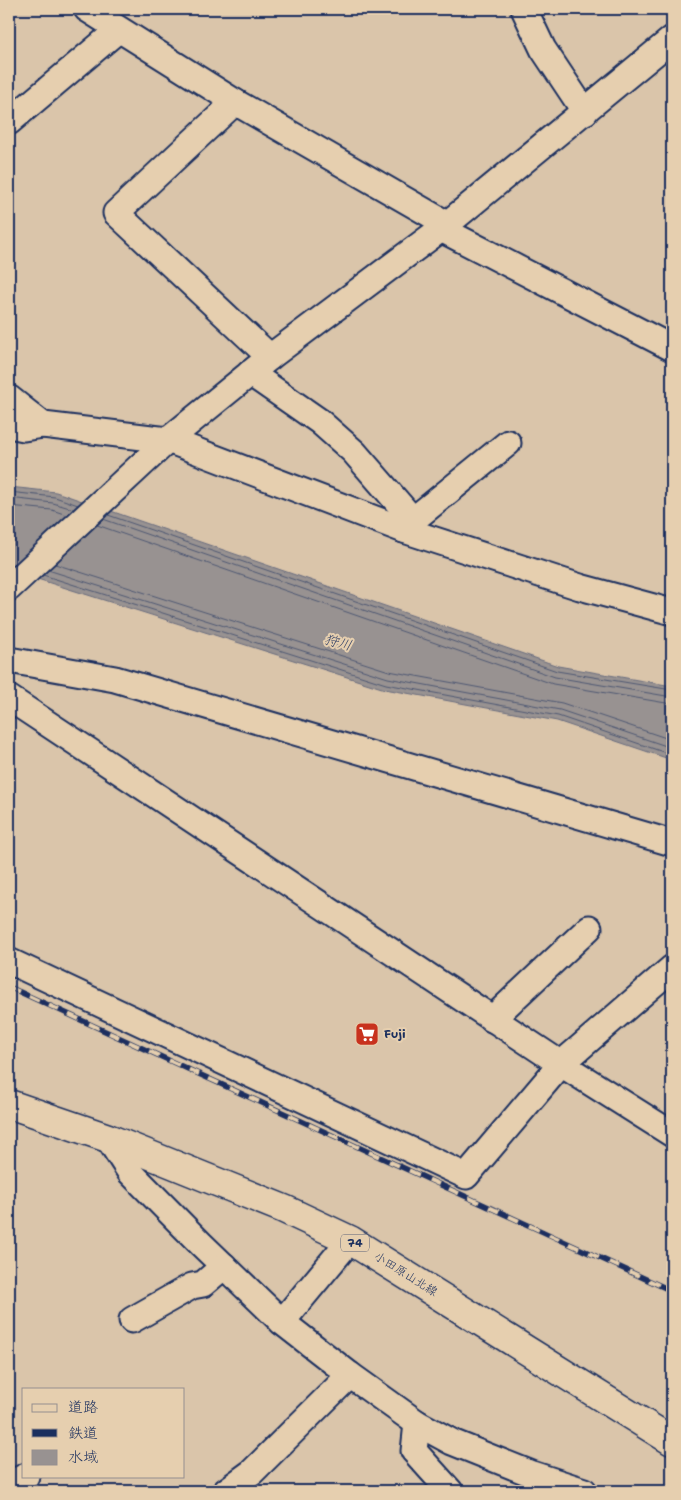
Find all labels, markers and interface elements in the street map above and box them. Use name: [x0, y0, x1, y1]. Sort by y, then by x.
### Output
water label: 狩川: [322, 630, 354, 654]
supermarket icon: Fuji: [354, 1021, 380, 1047]
place label: Fuji: [384, 1026, 406, 1042]
road number: 74: [341, 1234, 369, 1252]
street label: 小田原山北線: [371, 1248, 441, 1300]
legend: [22, 1388, 185, 1478]
text: 道路: [68, 1397, 98, 1417]
text: 鉄道: [68, 1423, 98, 1443]
text: 水域: [68, 1447, 98, 1467]

